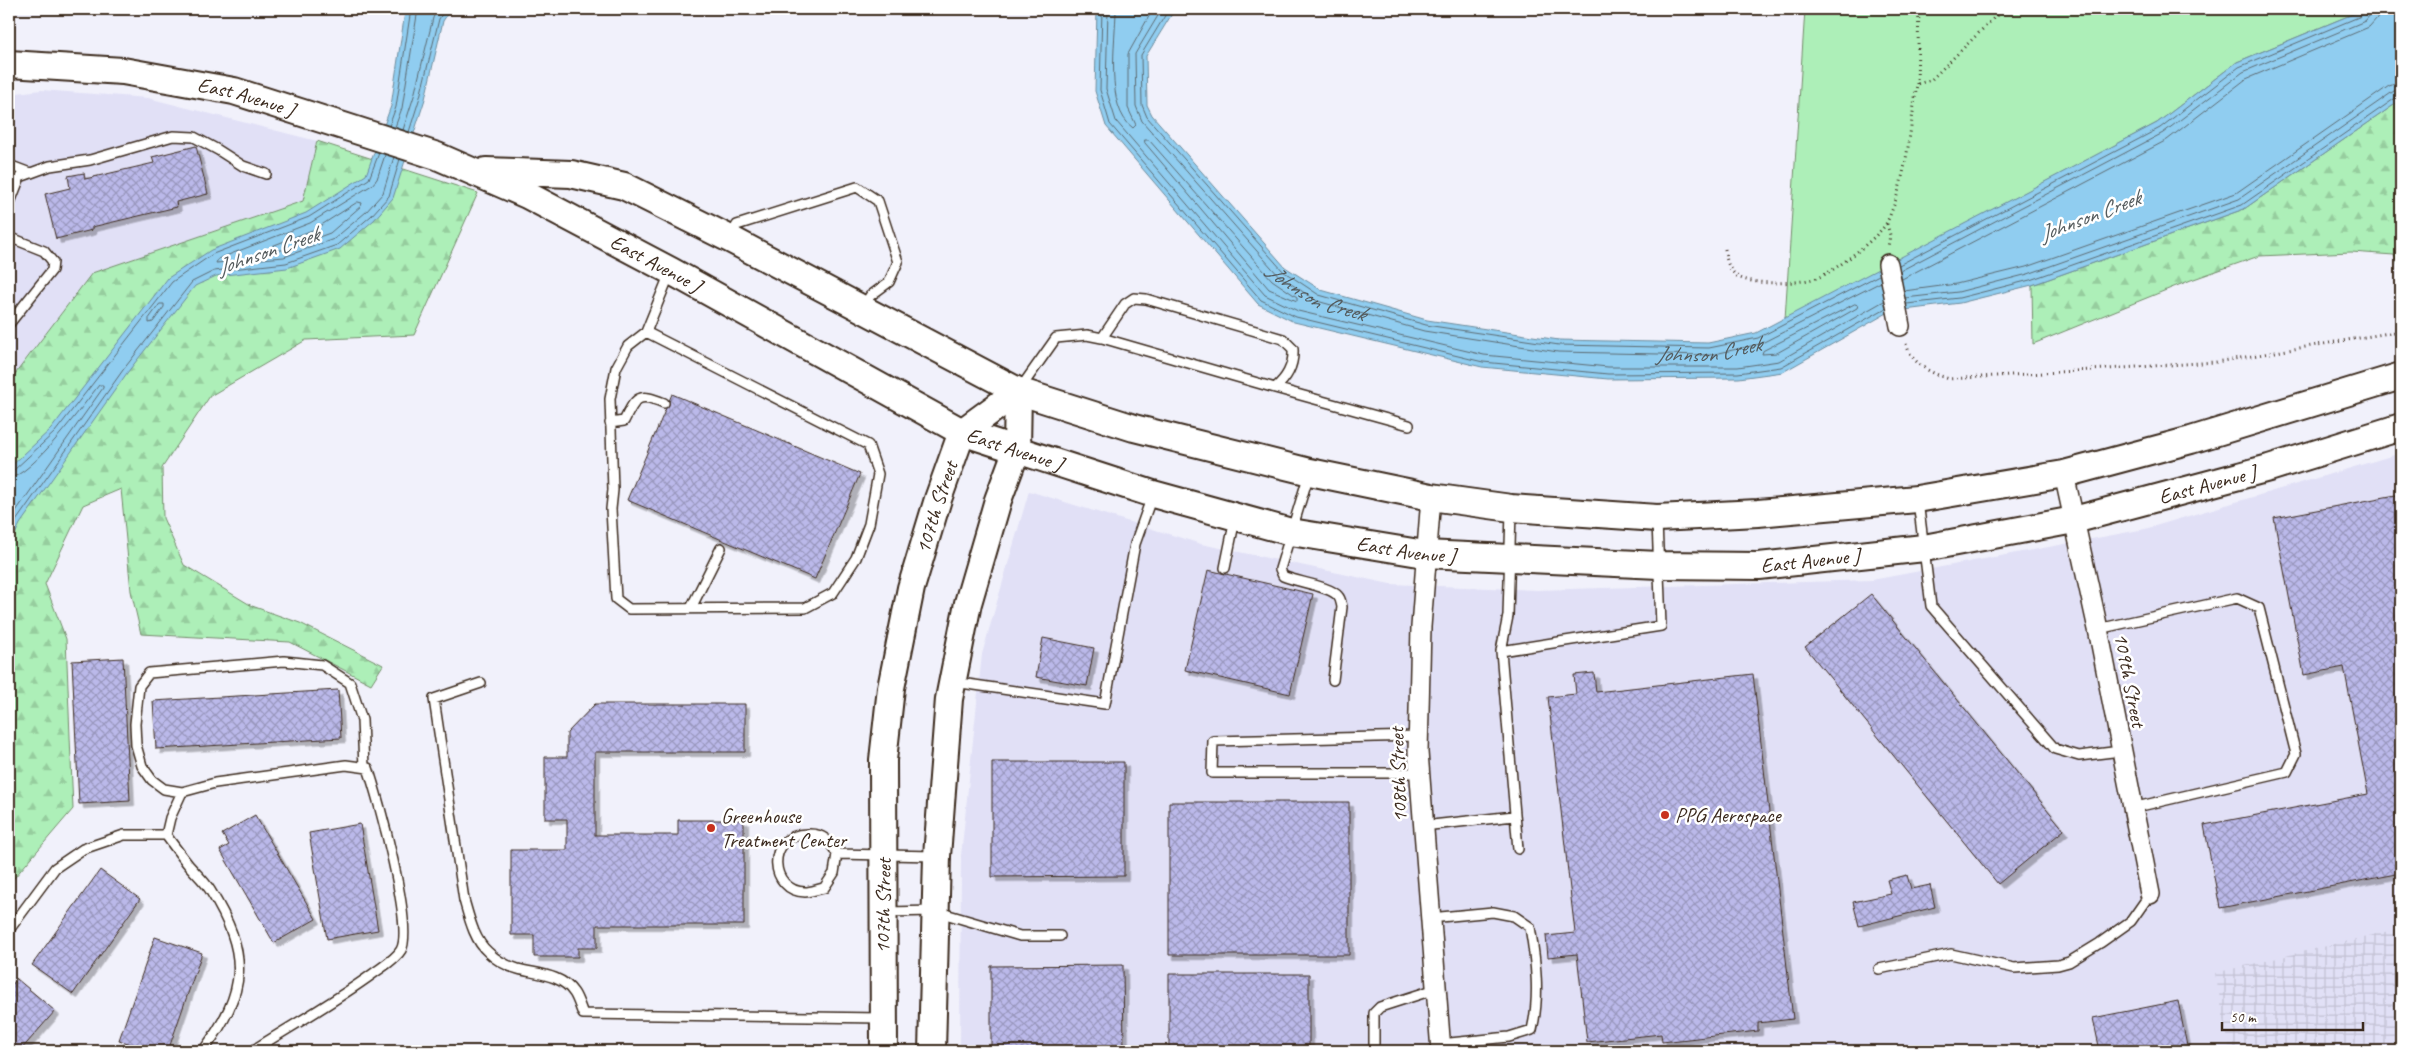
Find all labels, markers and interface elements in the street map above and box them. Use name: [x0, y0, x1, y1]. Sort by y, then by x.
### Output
street label: East Avenue J: [196, 72, 301, 124]
water label: Johnson Creek: [2034, 183, 2148, 249]
water label: Johnson Creek: [212, 219, 326, 282]
street label: East Avenue J: [606, 228, 709, 300]
water label: Johnson Creek: [1260, 258, 1373, 329]
water label: Johnson Creek: [1654, 329, 1768, 370]
street label: East Avenue J: [963, 421, 1069, 478]
street label: 107th Street: [909, 456, 964, 556]
street label: East Avenue J: [2156, 458, 2262, 510]
street label: East Avenue J: [1355, 530, 1459, 569]
street label: East Avenue J: [1759, 542, 1864, 579]
street label: 109th Street: [2108, 631, 2152, 731]
street label: 108th Street: [1383, 725, 1413, 823]
place label: PPG Aerospace: [1675, 802, 1783, 828]
place label: Greenhouse Treatment Center: [721, 803, 848, 853]
marker: PPG Aerospace: [1659, 809, 1671, 821]
marker: Greenhouse Treatment Center: [705, 822, 717, 834]
street label: 107th Street: [869, 856, 897, 954]
scale bar: [2222, 1000, 2364, 1032]
text: 50 m: [2230, 1008, 2257, 1027]

